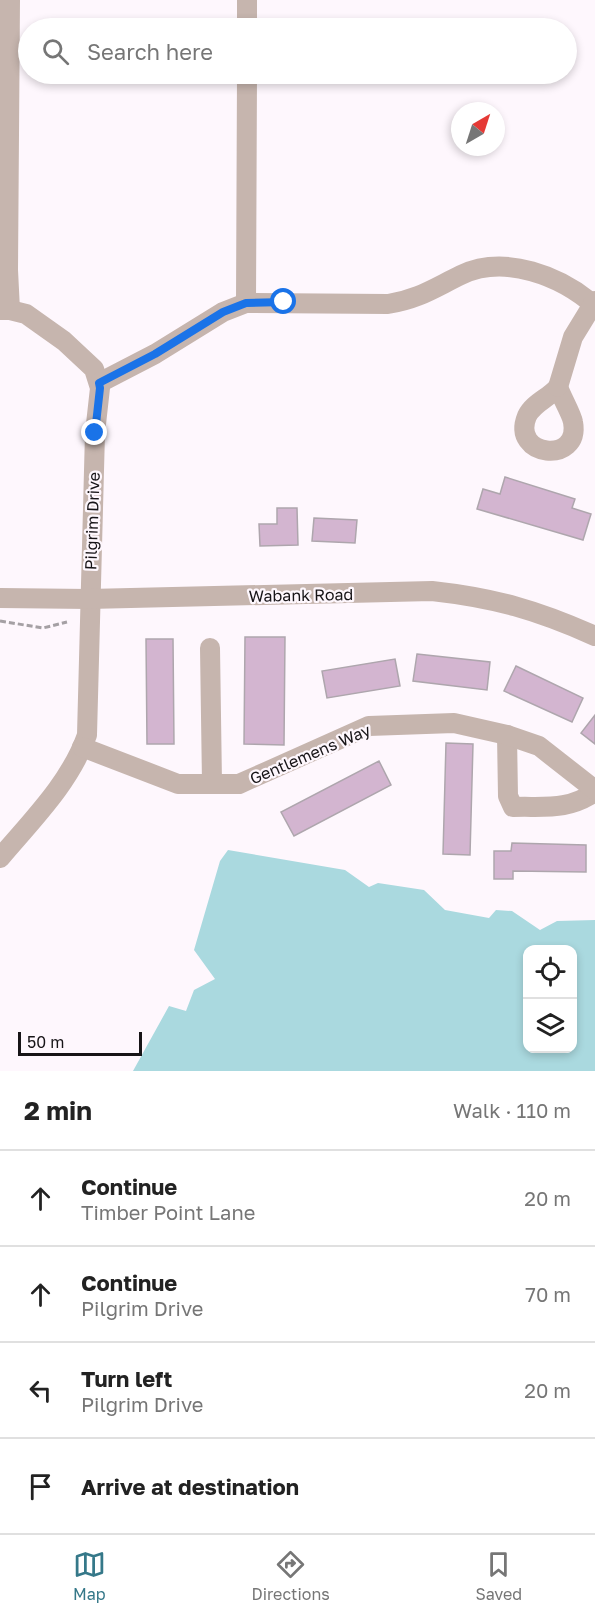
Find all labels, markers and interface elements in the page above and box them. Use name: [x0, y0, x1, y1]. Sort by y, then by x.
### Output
search box: [18, 18, 577, 84]
icon: search: [39, 35, 72, 68]
text: Search here: [87, 38, 213, 65]
north arrow: [451, 102, 505, 156]
route start: [270, 288, 296, 314]
route end: [81, 419, 107, 445]
street label: Pilgrim Drive: [80, 472, 104, 570]
street label: Wabank Road: [248, 584, 354, 606]
street label: Gentlemens Way: [247, 720, 373, 788]
map controls: [523, 945, 577, 1053]
button: locate: [523, 945, 577, 999]
button: layers: [523, 999, 577, 1053]
scale bar: [18, 1029, 142, 1056]
text: 50 m: [27, 1032, 64, 1052]
text: 2 min: [24, 1095, 92, 1126]
text: Walk · 110 m: [453, 1098, 571, 1122]
text: Continue: [81, 1173, 177, 1200]
icon: ahead: [24, 1182, 57, 1215]
text: 20 m: [524, 1186, 571, 1210]
text: Timber Point Lane: [81, 1200, 255, 1224]
text: Continue: [81, 1269, 177, 1296]
icon: ahead: [24, 1278, 57, 1311]
text: 70 m: [525, 1282, 571, 1306]
text: Pilgrim Drive: [81, 1296, 203, 1320]
text: Turn left: [81, 1365, 172, 1392]
icon: left: [24, 1374, 57, 1407]
text: 20 m: [524, 1378, 571, 1402]
text: Pilgrim Drive: [81, 1392, 203, 1416]
icon: arrive: [24, 1470, 57, 1503]
text: Arrive at destination: [81, 1473, 299, 1500]
tab: Map: [73, 1548, 106, 1604]
tab: Directions: [252, 1548, 330, 1604]
tab: Saved: [475, 1548, 522, 1604]

